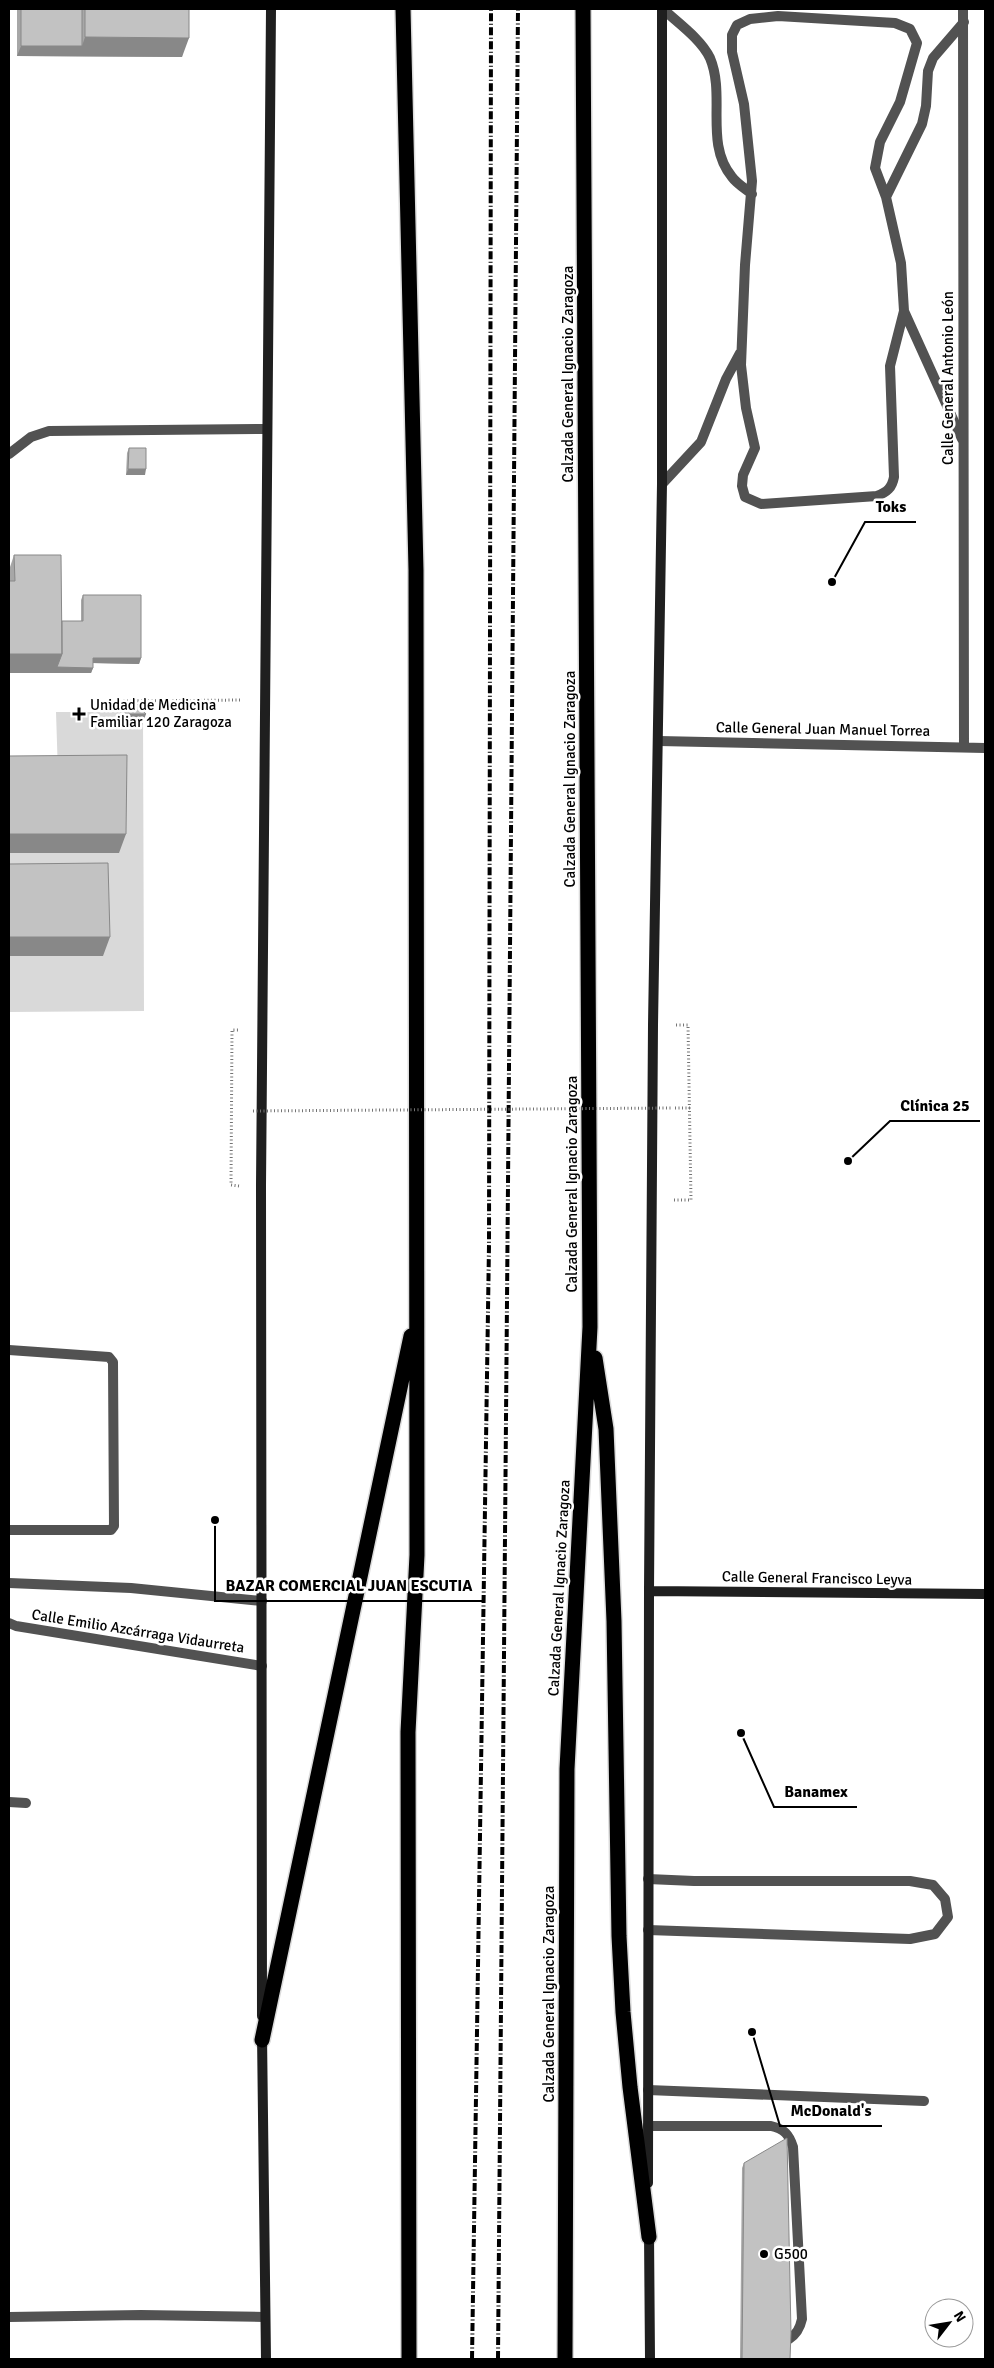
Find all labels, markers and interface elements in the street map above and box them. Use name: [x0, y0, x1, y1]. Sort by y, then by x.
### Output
street label: Calzada General Ignacio Zaragoza: [559, 266, 577, 482]
street label: Calle General Antonio León: [939, 291, 957, 465]
callout: Toks: [865, 491, 916, 522]
text: Toks: [876, 497, 906, 517]
street label: Calzada General Ignacio Zaragoza: [561, 671, 579, 887]
place label: Unidad de Medicina Familiar 120 Zaragoza: [90, 696, 232, 731]
marker: Unidad de Medicina Familiar 120 Zaragoza: [72, 707, 86, 721]
street label: Calle General Juan Manuel Torrea: [716, 718, 930, 740]
street label: Calzada General Ignacio Zaragoza: [563, 1076, 581, 1292]
callout: Clínica 25: [890, 1090, 980, 1121]
text: Clínica 25: [900, 1096, 970, 1116]
street label: Calzada General Ignacio Zaragoza: [544, 1479, 574, 1697]
street label: Calle General Francisco Leyva: [722, 1567, 912, 1589]
callout: BAZAR COMERCIAL JUAN ESCUTIA: [215, 1570, 482, 1601]
text: BAZAR COMERCIAL JUAN ESCUTIA: [226, 1576, 473, 1596]
street label: Calle Emilio Azcárraga Vidaurreta: [30, 1605, 246, 1657]
callout: Banamex: [774, 1776, 857, 1807]
text: Banamex: [784, 1782, 848, 1802]
street label: Calzada General Ignacio Zaragoza: [540, 1886, 558, 2102]
callout: McDonald's: [780, 2095, 882, 2126]
text: McDonald's: [790, 2101, 872, 2121]
place label: G500: [774, 2245, 808, 2263]
marker: G500: [758, 2248, 770, 2260]
north arrow: [924, 2298, 974, 2348]
text: N: [950, 2308, 970, 2325]

